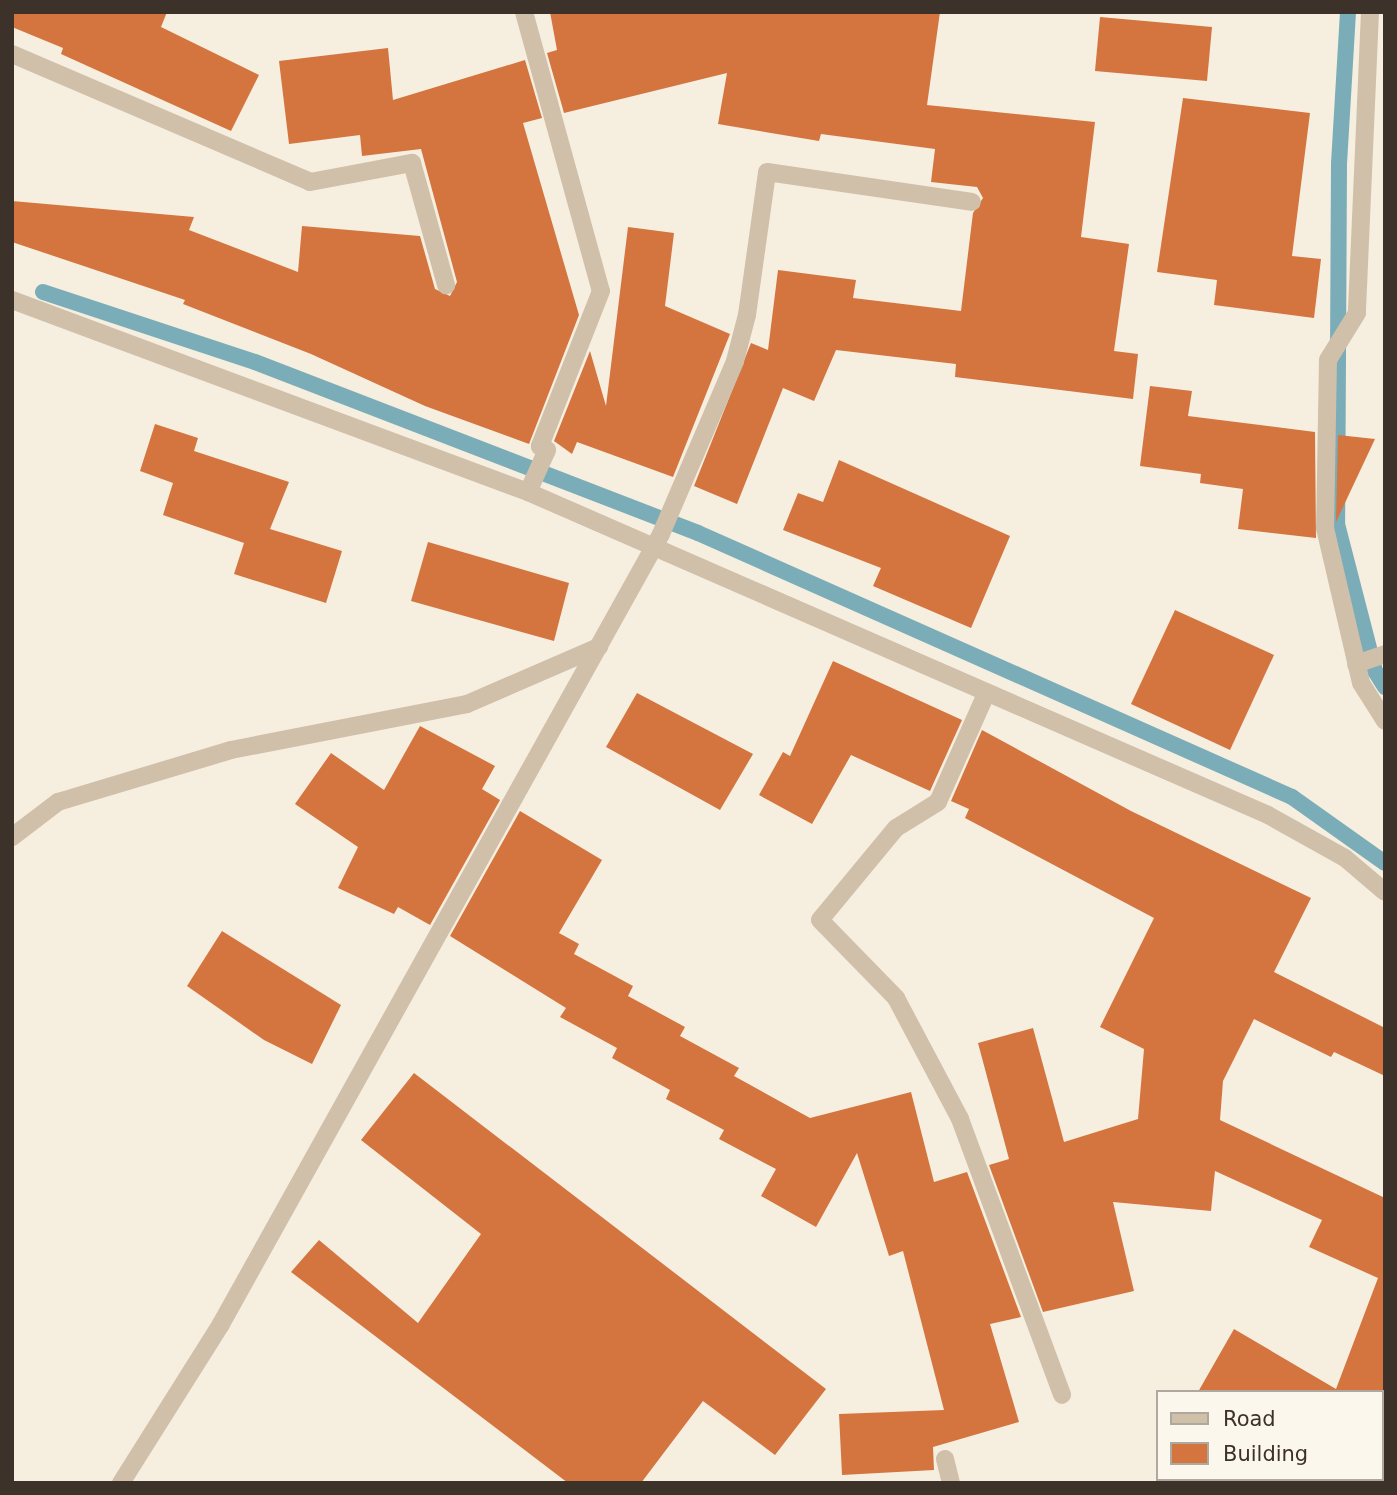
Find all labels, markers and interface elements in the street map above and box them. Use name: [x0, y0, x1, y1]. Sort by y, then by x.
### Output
legend: [1156, 1390, 1383, 1481]
text: Road: [1223, 1407, 1276, 1431]
text: Building: [1223, 1442, 1308, 1466]

